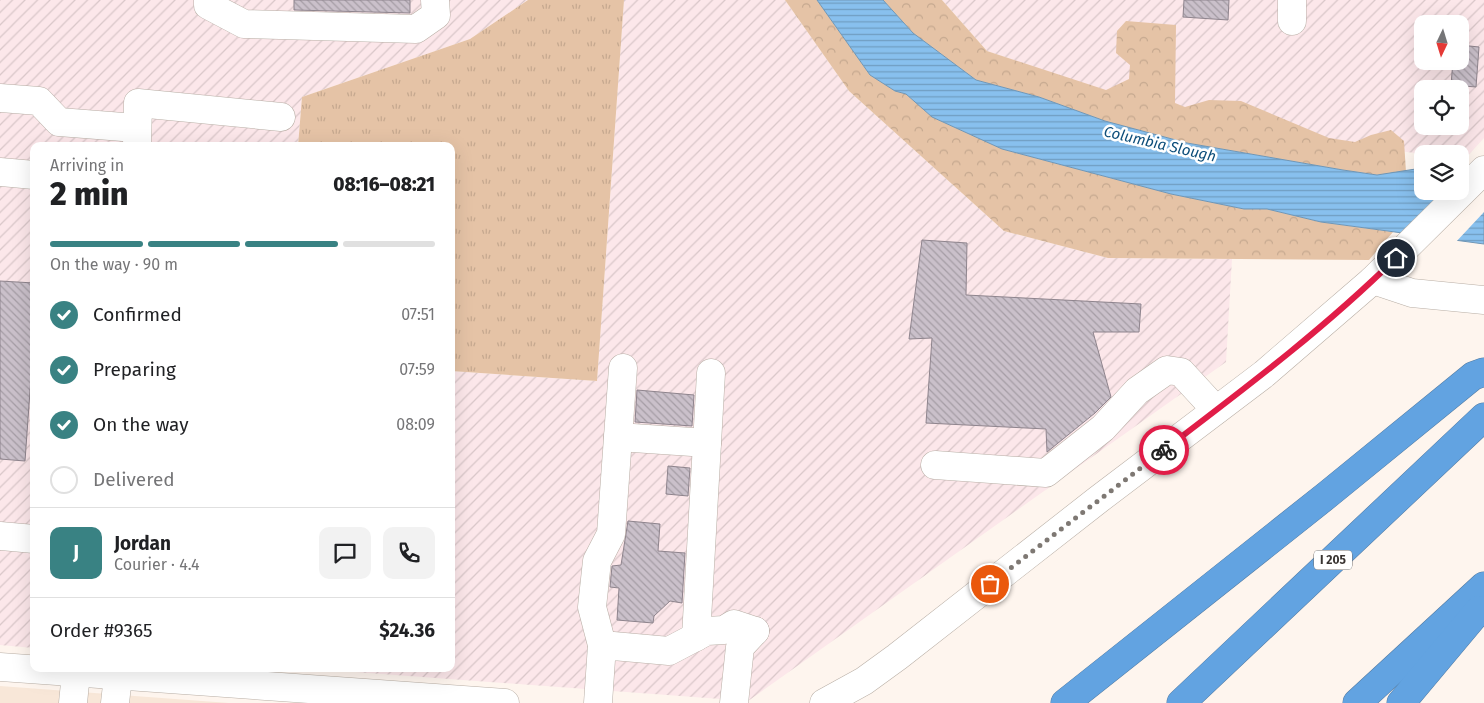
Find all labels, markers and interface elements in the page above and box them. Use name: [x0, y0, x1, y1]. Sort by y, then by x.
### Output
north arrow: [1414, 15, 1469, 70]
map controls: [1414, 15, 1469, 200]
button: locate: [1414, 80, 1469, 135]
water label: Columbia Slough: [1102, 122, 1218, 166]
button: layers: [1414, 145, 1469, 200]
text: Arriving in: [50, 156, 124, 175]
text: 08:16–08:21: [333, 173, 435, 196]
text: 2 min: [50, 175, 128, 213]
pin: [1375, 237, 1417, 279]
icon: home: [1382, 244, 1410, 272]
text: On the way · 90 m: [50, 255, 178, 274]
icon: check: [50, 301, 78, 329]
text: Confirmed: [93, 303, 182, 326]
text: 07:51: [401, 305, 435, 324]
icon: check: [50, 356, 78, 384]
text: Preparing: [93, 358, 176, 381]
text: 07:59: [399, 360, 435, 379]
icon: check: [50, 411, 78, 439]
text: On the way: [93, 413, 189, 436]
text: 08:09: [396, 415, 435, 434]
courier: [1139, 425, 1189, 475]
icon: bike: [1150, 436, 1178, 464]
text: Delivered: [93, 468, 175, 491]
button: chat: [319, 527, 371, 579]
button: phone: [383, 527, 435, 579]
text: Jordan: [114, 532, 171, 555]
text: J: [73, 541, 79, 564]
road number: I 205: [1314, 550, 1352, 570]
text: Courier · 4.4: [114, 555, 200, 574]
pin: [969, 563, 1011, 605]
icon: bag: [976, 570, 1004, 598]
text: Order #9365: [50, 619, 152, 642]
text: $24.36: [379, 619, 435, 642]

